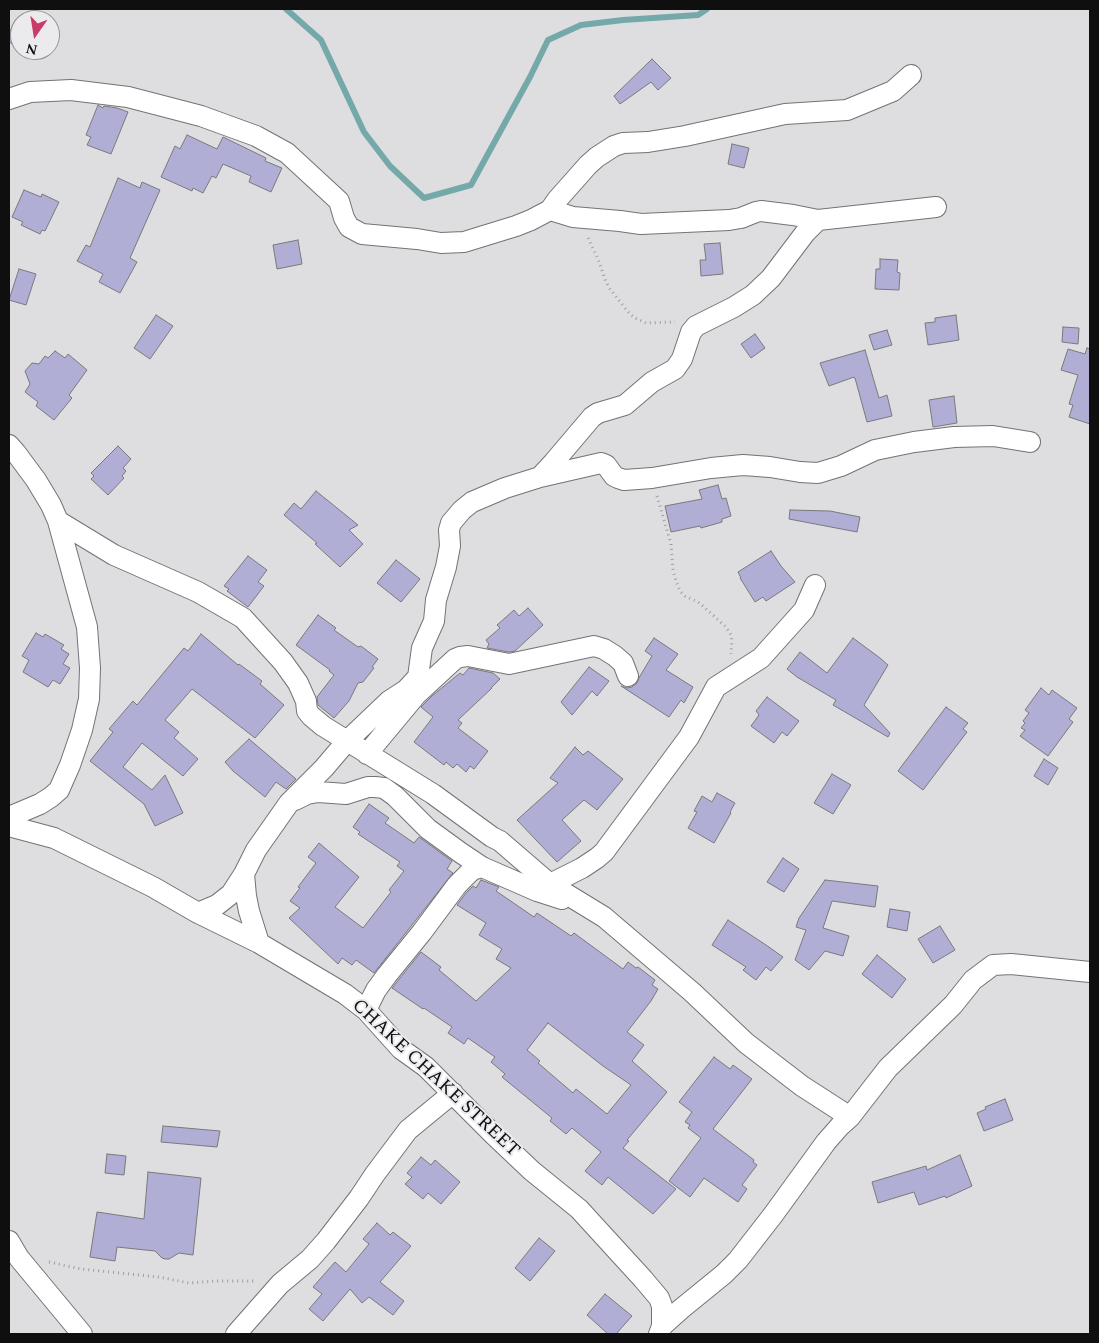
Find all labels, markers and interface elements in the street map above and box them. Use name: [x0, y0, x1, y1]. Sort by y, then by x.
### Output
north arrow: [10, 10, 60, 60]
text: N: [24, 38, 40, 61]
street label: CHAKE CHAKE STREET: [346, 995, 524, 1163]

